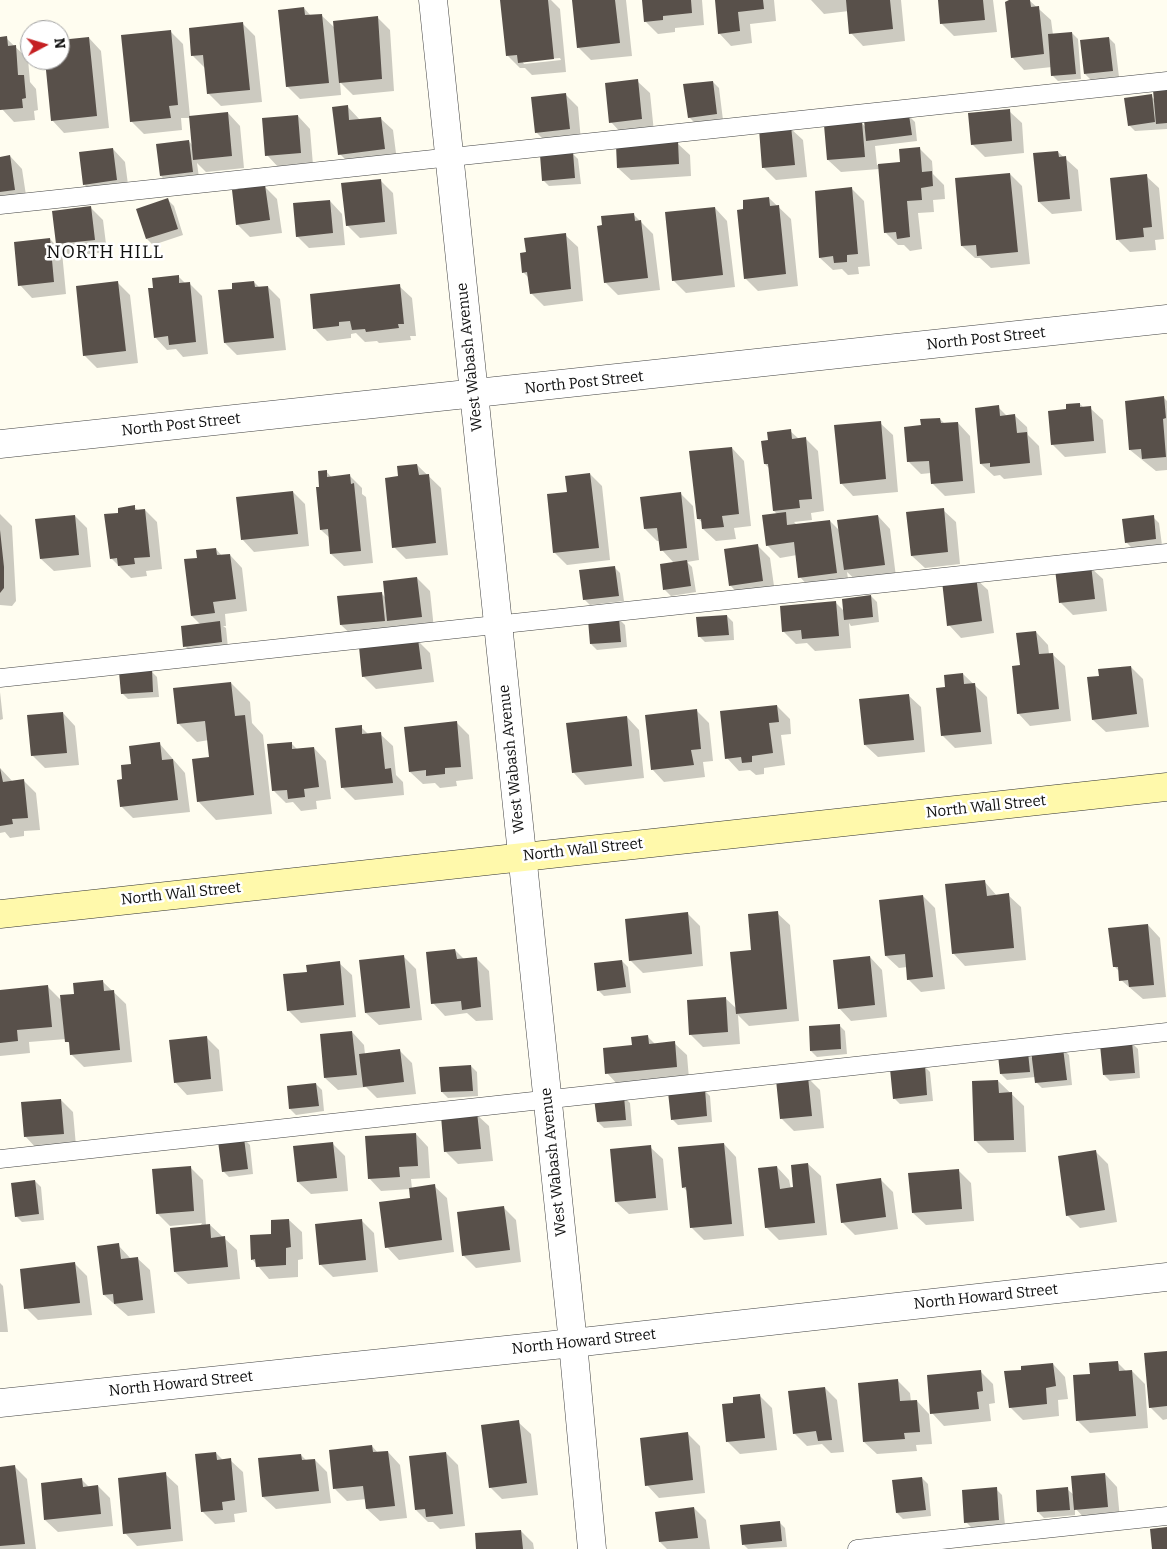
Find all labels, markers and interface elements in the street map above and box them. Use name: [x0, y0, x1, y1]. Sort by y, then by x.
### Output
north arrow: [20, 20, 70, 70]
text: N: [50, 37, 68, 50]
district label: NORTH HILL: [45, 242, 165, 264]
street label: West Wabash Avenue: [453, 282, 487, 432]
street label: North Post Street: [926, 324, 1046, 354]
street label: North Post Street: [524, 368, 644, 398]
street label: North Post Street: [121, 410, 241, 440]
street label: West Wabash Avenue: [495, 684, 529, 834]
street label: North Wall Street: [925, 792, 1047, 822]
street label: North Wall Street: [522, 835, 644, 865]
street label: North Wall Street: [120, 879, 242, 909]
street label: West Wabash Avenue: [537, 1087, 571, 1237]
street label: North Howard Street: [913, 1280, 1059, 1314]
street label: North Howard Street: [511, 1325, 657, 1359]
street label: North Howard Street: [108, 1367, 254, 1401]

